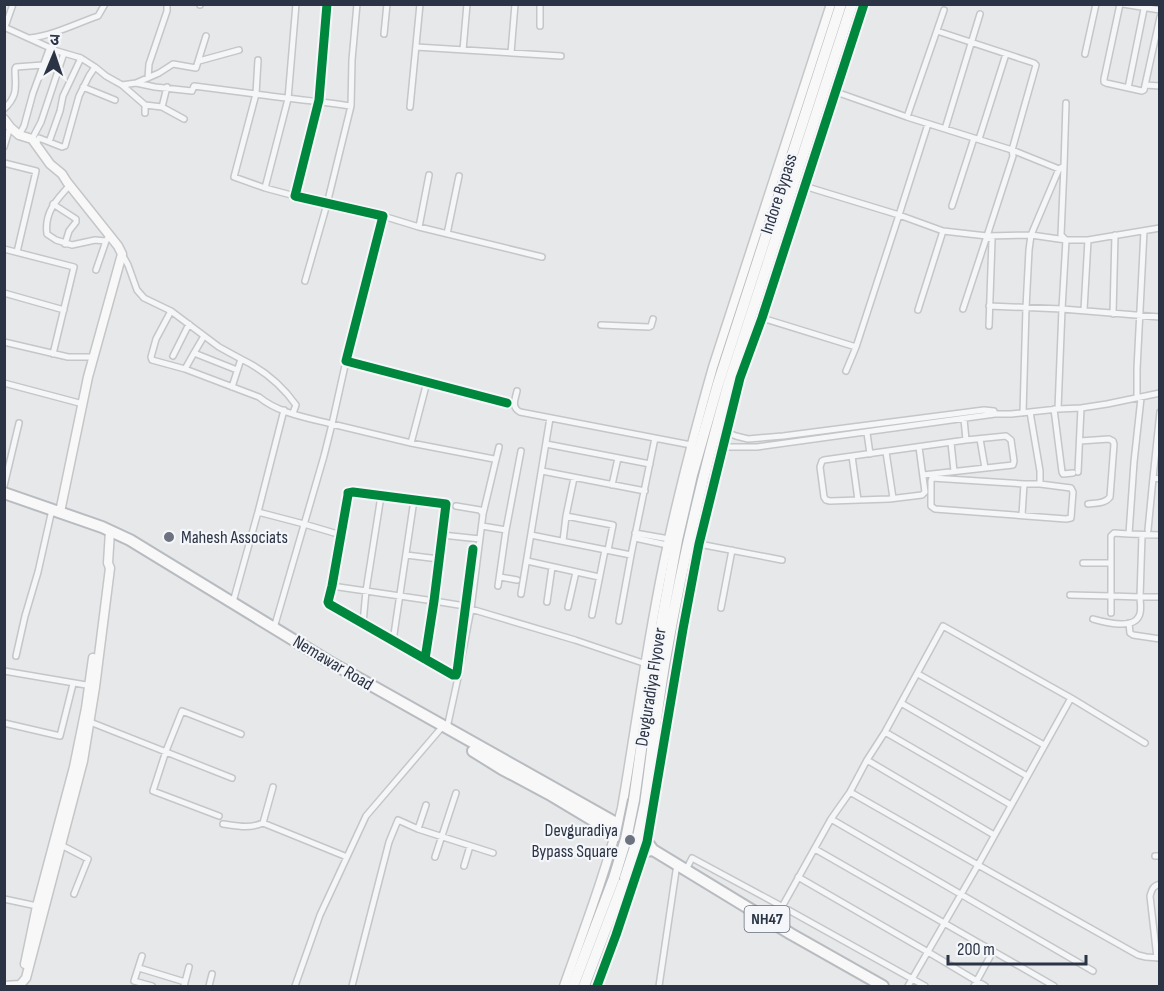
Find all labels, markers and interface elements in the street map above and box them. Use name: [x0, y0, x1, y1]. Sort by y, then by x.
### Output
north arrow: [24, 24, 84, 84]
text: उ: [49, 31, 60, 50]
street label: Indore Bypass: [756, 151, 802, 237]
place label: Mahesh Associats: [181, 527, 288, 548]
marker: Mahesh Associats: [162, 530, 176, 544]
street label: Devguradiya Flyover: [631, 626, 671, 748]
street label: Nemawar Road: [289, 631, 377, 695]
place label: Devguradiya Bypass Square: [531, 820, 618, 862]
marker: Devguradiya Bypass Square: [623, 833, 637, 847]
road number: NH47: [744, 906, 789, 932]
scale bar: [948, 928, 1086, 966]
text: 200 m: [957, 939, 995, 960]

